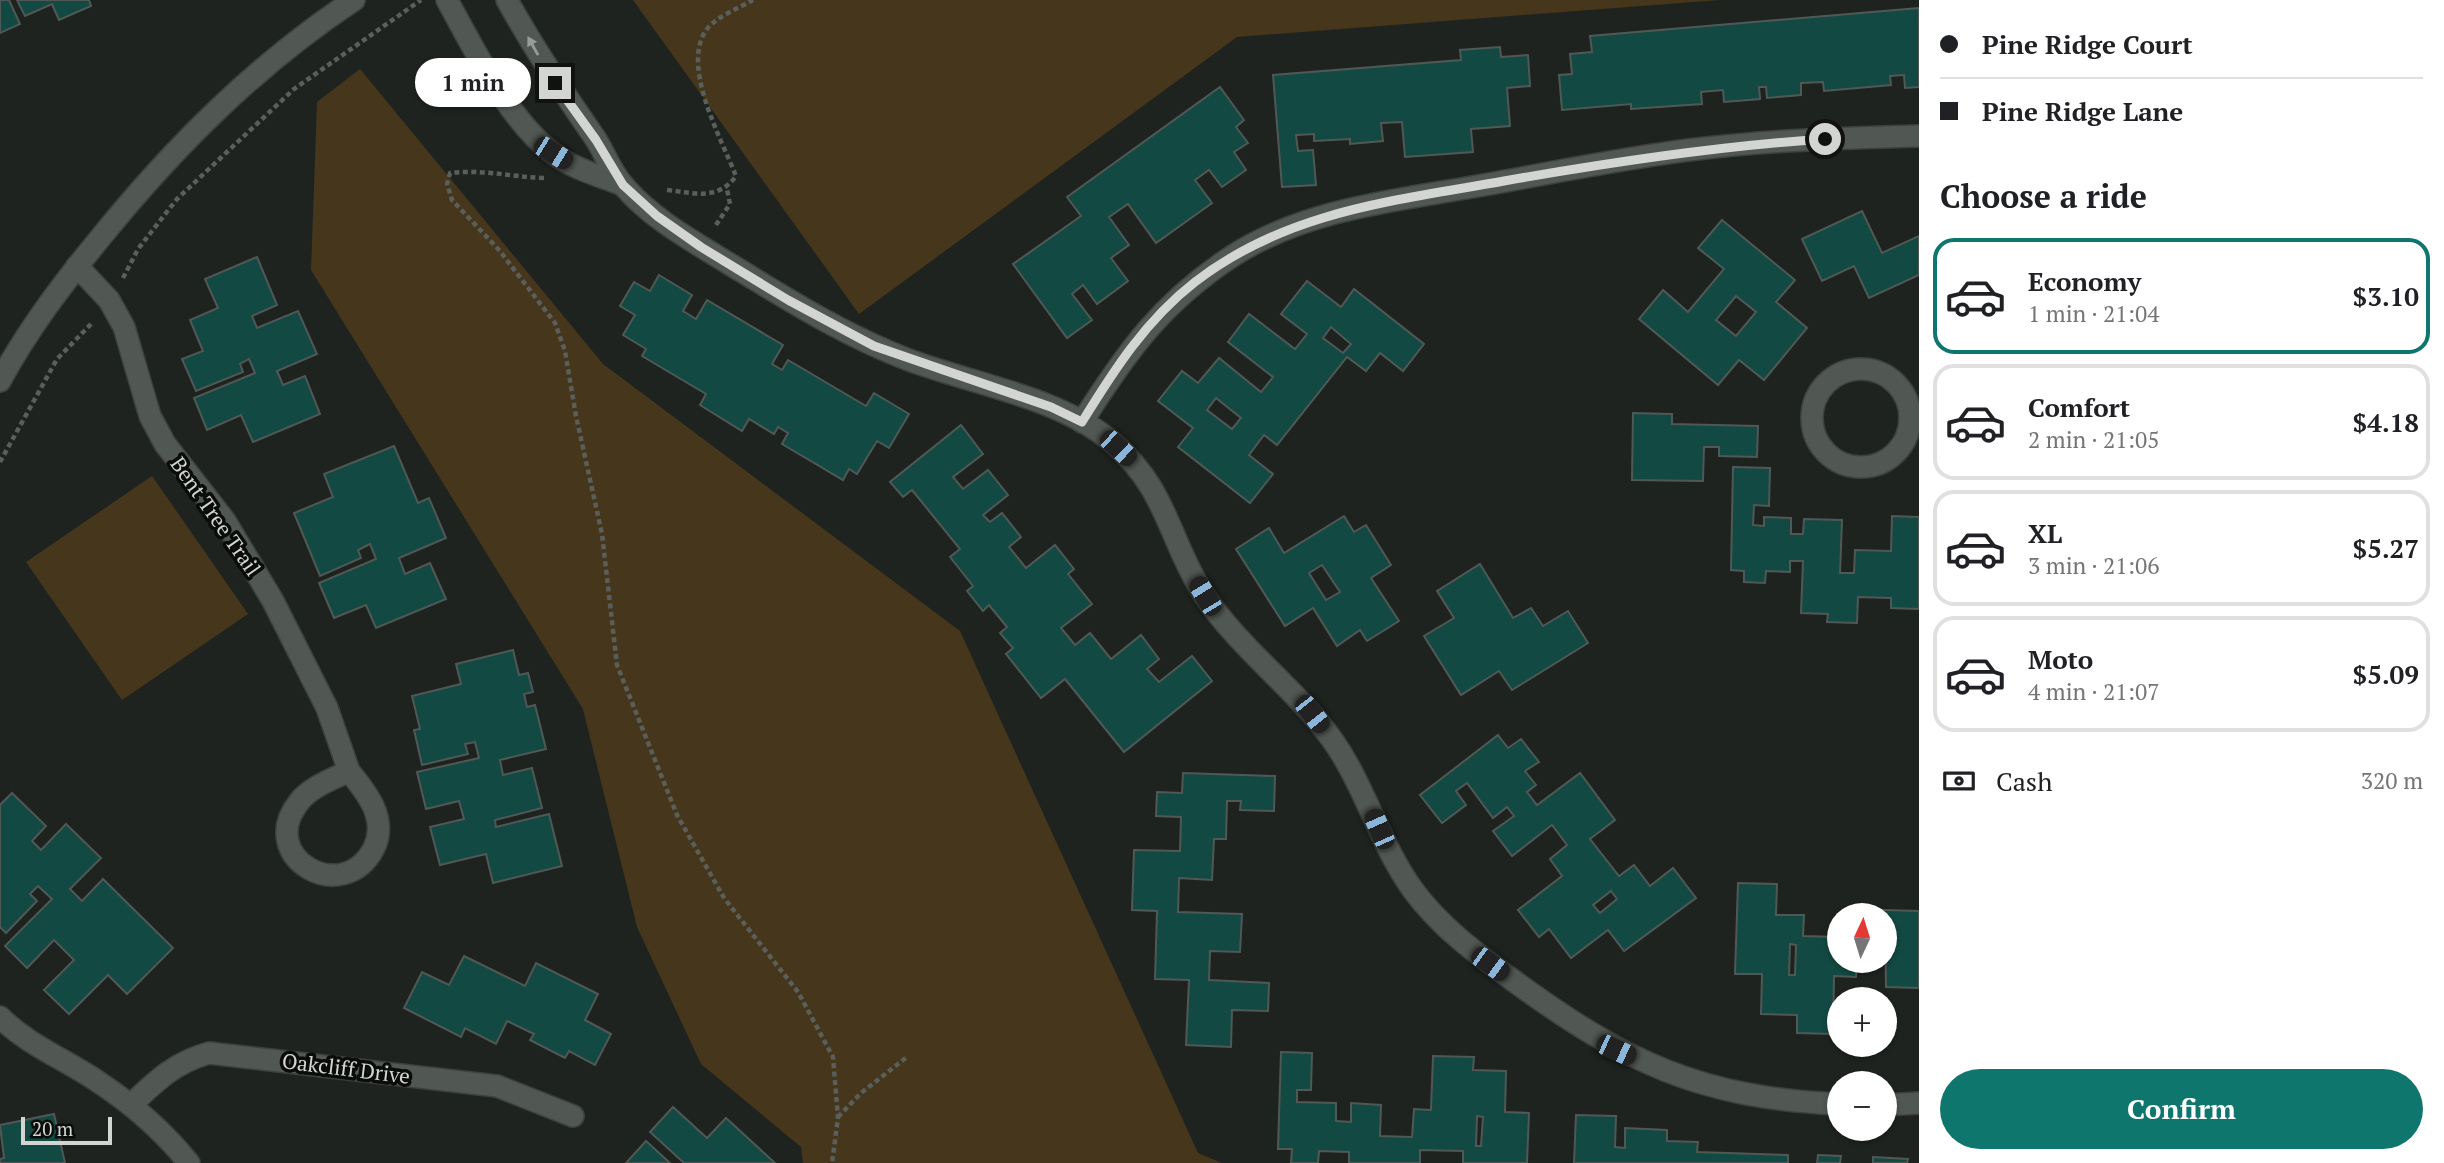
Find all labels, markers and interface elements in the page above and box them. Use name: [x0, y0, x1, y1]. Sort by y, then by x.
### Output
text: Pine Ridge Court: [1982, 27, 2193, 61]
one-way arrow: [526, 36, 539, 55]
callout: 1 min: [415, 58, 530, 108]
text: 1 min: [442, 67, 504, 98]
route end: [539, 67, 571, 99]
text: Pine Ridge Lane: [1982, 94, 2183, 128]
route start: [1809, 123, 1841, 155]
car: [530, 133, 577, 173]
text: Choose a ride: [1940, 175, 2147, 217]
text: Economy: [2028, 264, 2141, 298]
icon: car: [1944, 265, 2007, 328]
text: $3.10: [2353, 279, 2419, 313]
text: 1 min · 21:04: [2028, 298, 2160, 329]
text: Comfort: [2028, 390, 2130, 424]
icon: car: [1944, 391, 2007, 454]
text: $4.18: [2353, 405, 2419, 439]
text: 2 min · 21:05: [2028, 424, 2160, 455]
car: [1096, 426, 1141, 470]
street label: Bent Tree Trail: [165, 451, 267, 581]
text: XL: [2028, 516, 2062, 550]
icon: car: [1944, 517, 2007, 580]
text: $5.27: [2353, 531, 2419, 565]
text: 3 min · 21:06: [2028, 550, 2160, 581]
car: [1186, 573, 1225, 619]
text: Moto: [2028, 642, 2093, 676]
icon: car: [1944, 643, 2007, 706]
text: $5.09: [2353, 657, 2419, 691]
text: 4 min · 21:07: [2028, 676, 2160, 707]
car: [1291, 691, 1334, 737]
icon: cash: [1940, 762, 1978, 800]
text: Cash: [1996, 764, 2052, 798]
text: 320 m: [2361, 765, 2423, 796]
car: [1361, 806, 1398, 852]
north arrow: [1827, 903, 1897, 973]
map controls: [1827, 903, 1897, 1141]
car: [1467, 943, 1514, 985]
button: +: [1827, 987, 1897, 1057]
car: [1593, 1032, 1640, 1068]
street label: Oakcliff Drive: [280, 1046, 412, 1090]
button: Confirm: [1940, 1069, 2423, 1149]
button: −: [1827, 1071, 1897, 1141]
scale bar: [21, 1114, 112, 1146]
text: 20 m: [32, 1116, 73, 1141]

